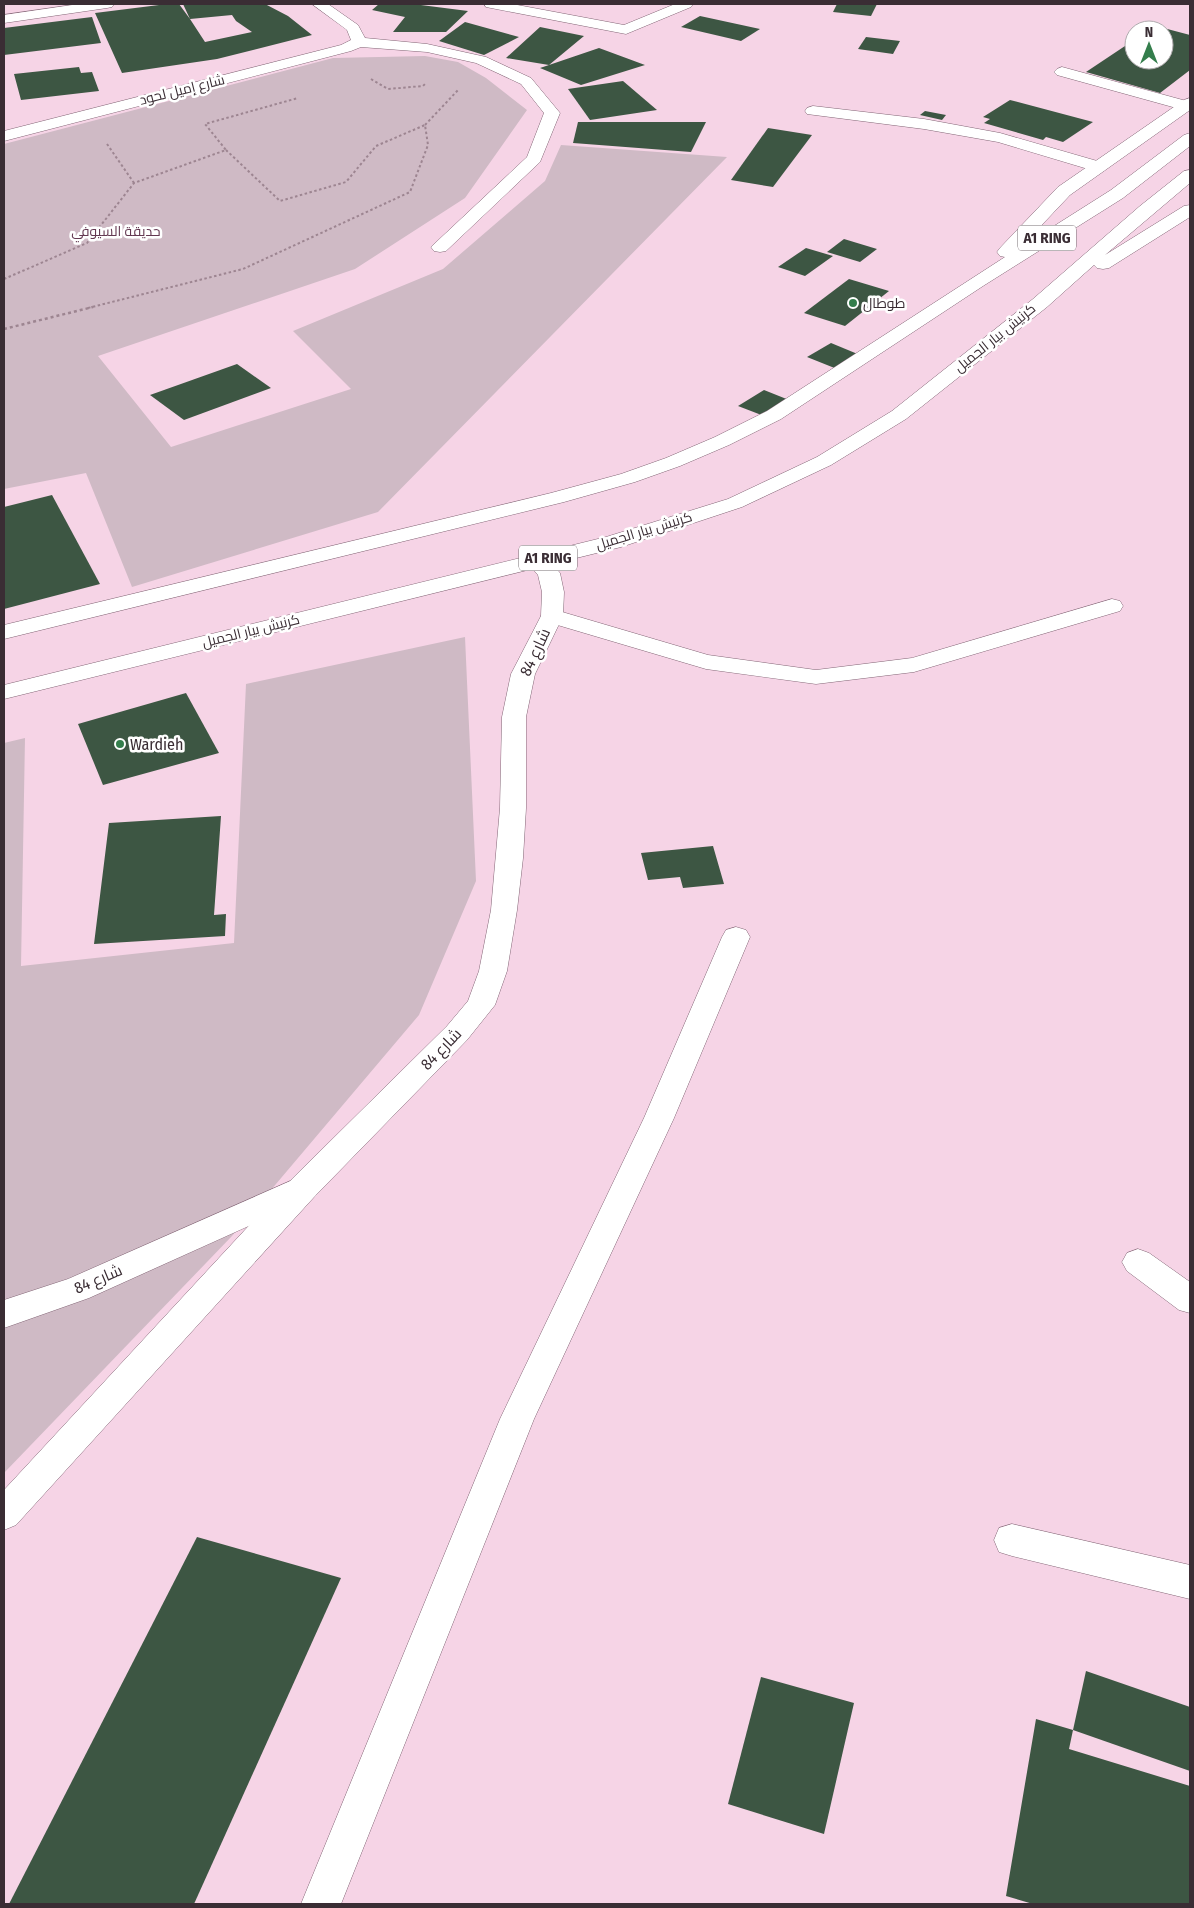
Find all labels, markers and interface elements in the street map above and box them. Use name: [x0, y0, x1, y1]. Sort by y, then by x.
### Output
north arrow: [1124, 20, 1174, 70]
text: N: [1145, 24, 1153, 41]
street label: شارع إميل لحود: [137, 71, 227, 109]
park label: حديقة السيوفي: [71, 223, 161, 243]
road number: A1 RING: [1018, 226, 1076, 250]
place label: طوطال: [863, 295, 905, 312]
marker: طوطال: [847, 297, 859, 309]
street label: كرنيش بيار الجميل: [951, 300, 1039, 376]
street label: كرنيش بيار الجميل: [594, 508, 694, 554]
road number: A1 RING: [519, 546, 577, 570]
street label: كرنيش بيار الجميل: [200, 611, 302, 651]
street label: شارع 84: [516, 625, 556, 680]
place label: Wardieh: [130, 735, 183, 754]
marker: Wardieh: [114, 738, 126, 750]
street label: شارع 84: [417, 1024, 467, 1075]
street label: شارع 84: [71, 1260, 126, 1299]

